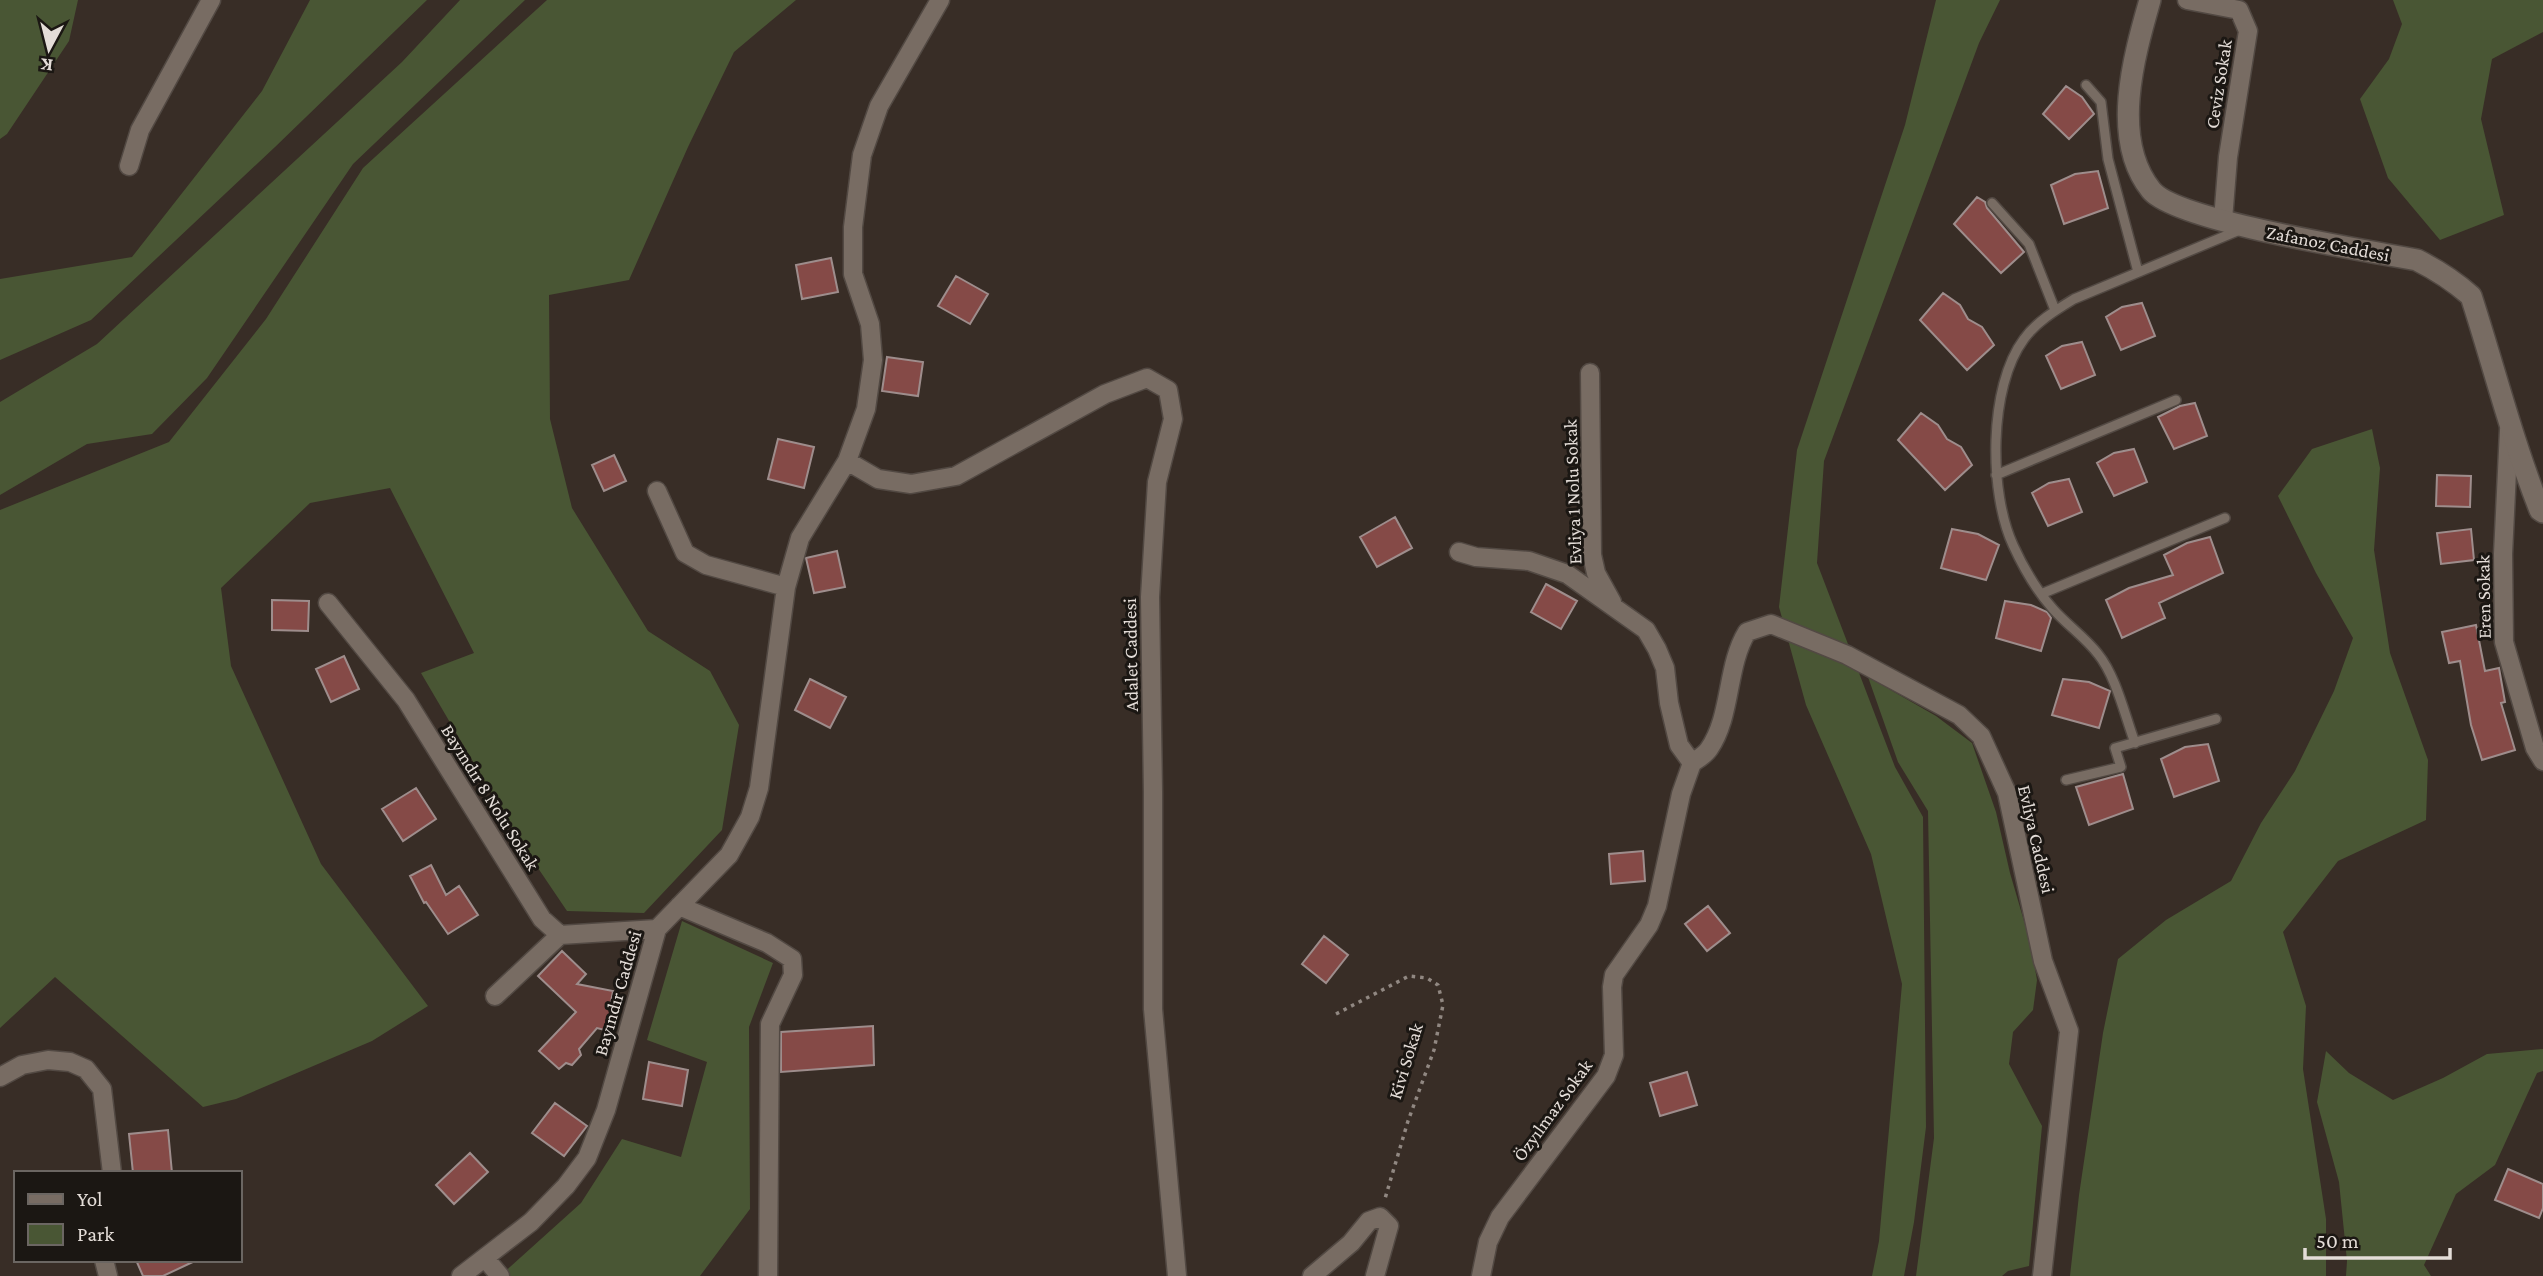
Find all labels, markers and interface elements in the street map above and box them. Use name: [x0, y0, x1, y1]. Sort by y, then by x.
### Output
north arrow: [14, 14, 84, 84]
street label: Ceviz Sokak: [2201, 37, 2236, 130]
text: K: [39, 54, 54, 77]
street label: Zafanoz Caddesi: [2265, 221, 2391, 266]
street label: Evliya 1 Nolu Sokak: [1559, 418, 1586, 565]
street label: Eren Sokak: [2472, 554, 2495, 639]
street label: Adalet Caddesi: [1119, 598, 1142, 712]
street label: Bayındır 8 Nolu Sokak: [437, 721, 544, 875]
street label: Evliya Caddesi: [2014, 783, 2059, 895]
street label: Bayındır Caddesi: [590, 928, 645, 1058]
street label: Kivi Sokak: [1384, 1020, 1427, 1102]
street label: Özyılmaz Sokak: [1509, 1055, 1597, 1165]
legend: [14, 1171, 242, 1262]
text: Yol: [77, 1187, 103, 1211]
scale bar: [2305, 1216, 2450, 1260]
text: Park: [77, 1222, 114, 1246]
text: 50 m: [2316, 1229, 2359, 1253]

